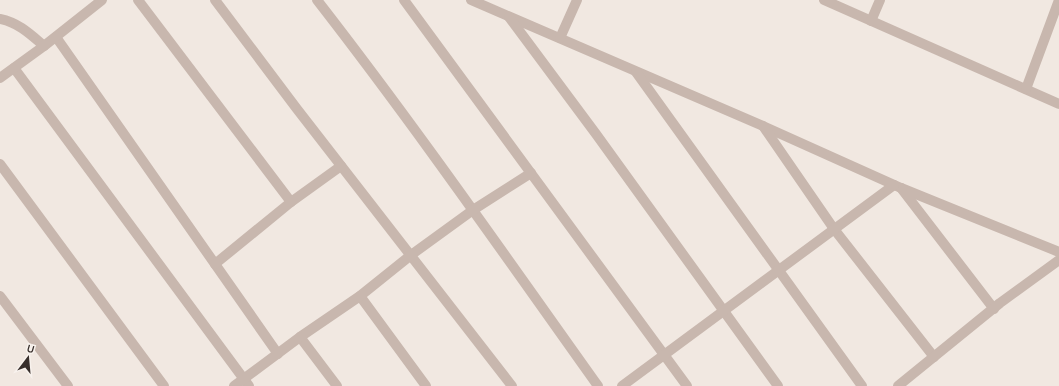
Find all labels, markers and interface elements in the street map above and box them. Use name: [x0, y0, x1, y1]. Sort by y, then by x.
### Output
north arrow: [8, 338, 48, 378]
text: U: [25, 342, 36, 356]

